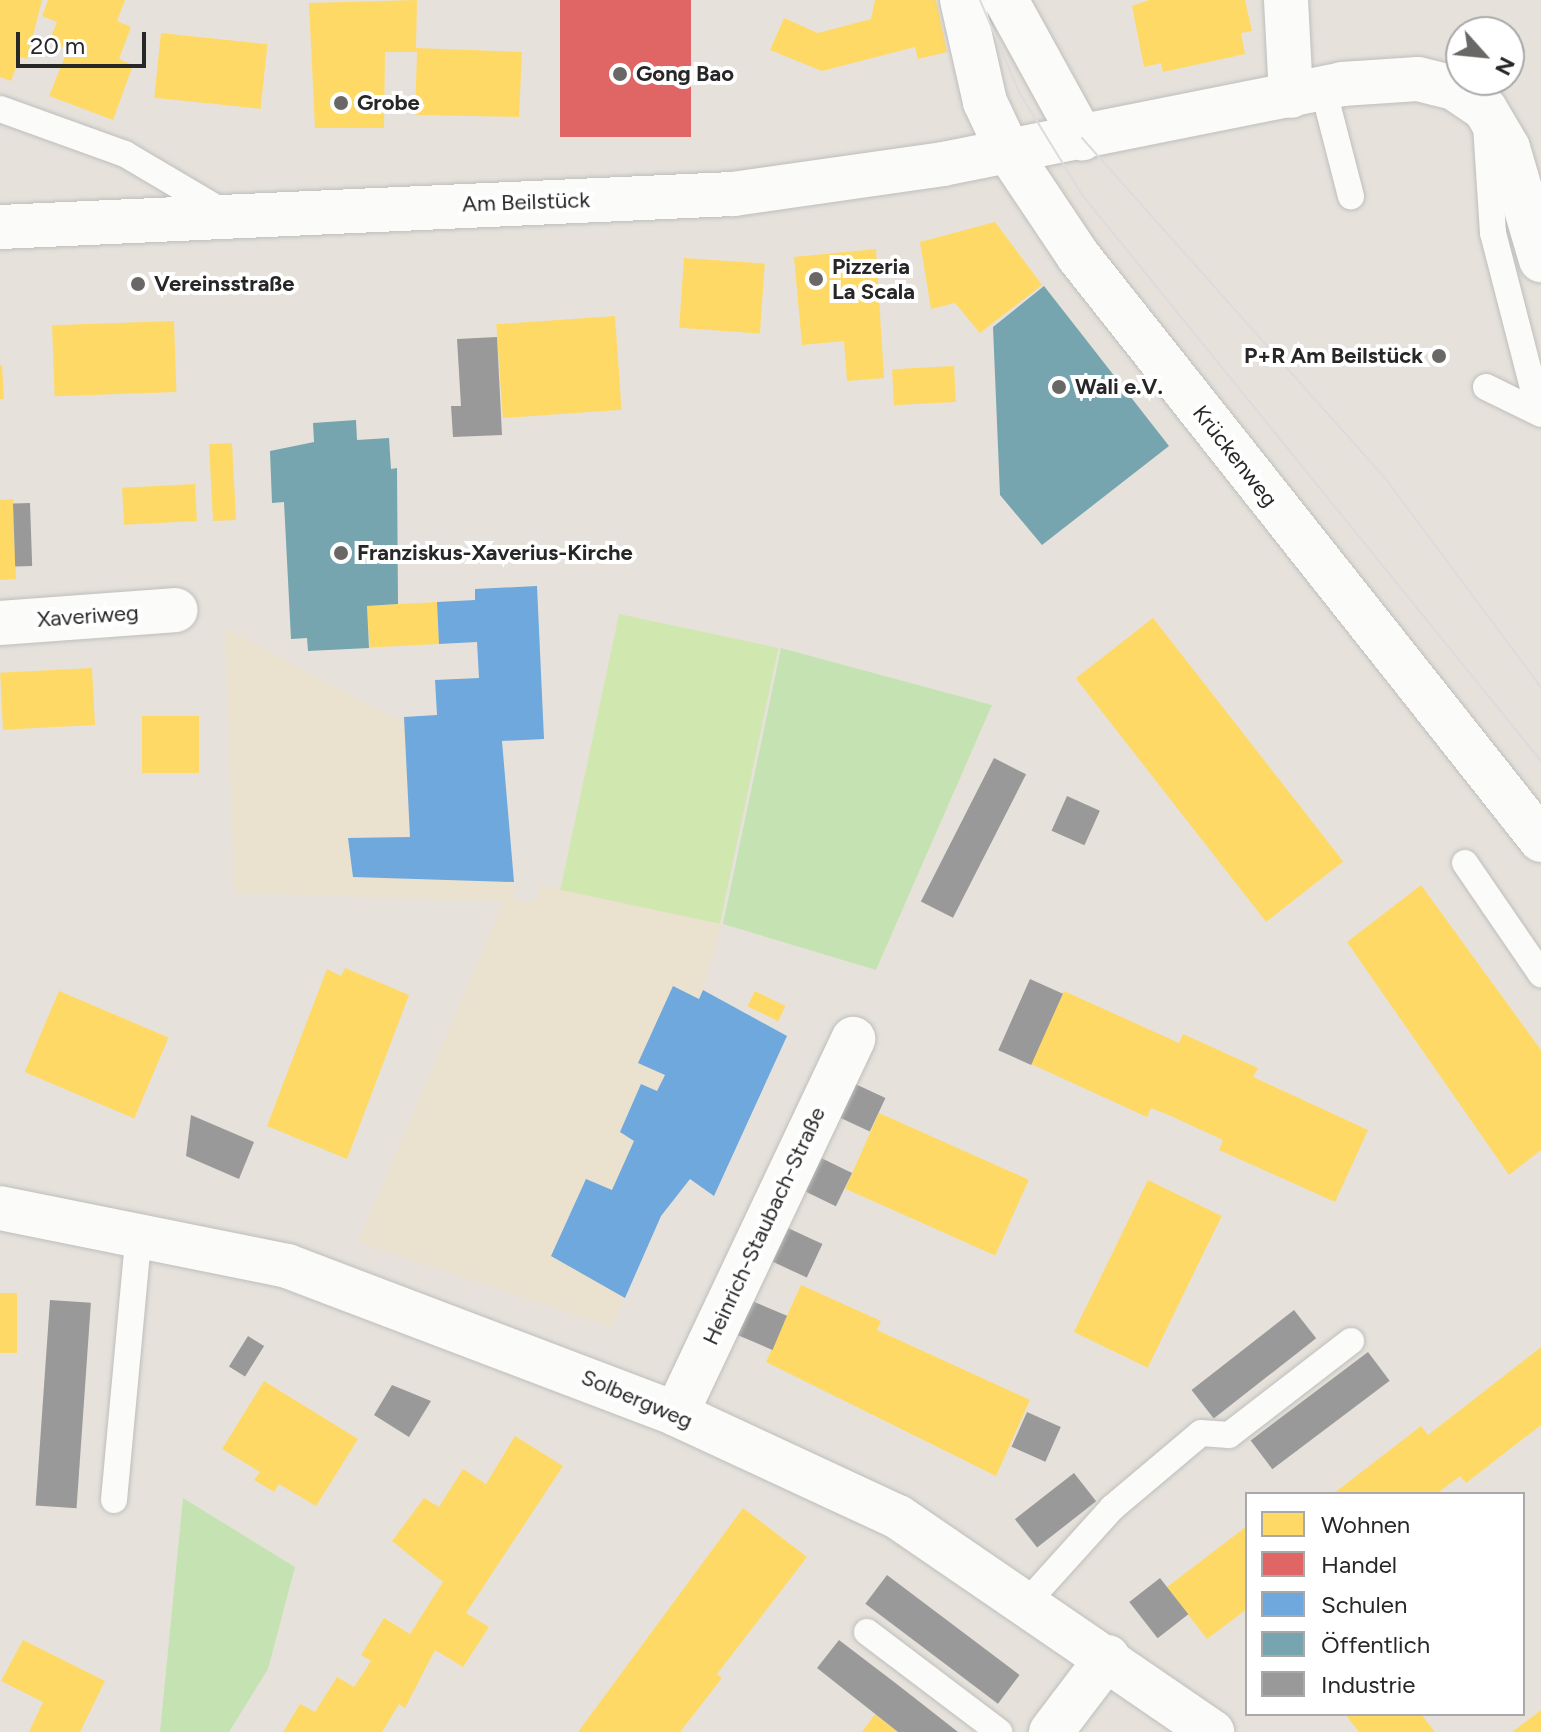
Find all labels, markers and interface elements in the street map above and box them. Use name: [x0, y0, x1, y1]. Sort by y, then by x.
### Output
scale bar: [20, 16, 150, 66]
north arrow: [1445, 16, 1525, 96]
text: 20 m: [30, 31, 85, 60]
text: N: [1489, 52, 1521, 80]
place label: Gong Bao: [636, 61, 734, 87]
marker: Gong Bao: [611, 65, 629, 83]
place label: Grobe: [357, 90, 420, 116]
marker: Grobe: [332, 94, 350, 112]
street label: Am Beilstück: [462, 187, 590, 217]
place label: Pizzeria La Scala: [832, 253, 915, 304]
marker: Pizzeria La Scala: [807, 270, 825, 288]
place label: Vereinsstraße: [154, 271, 294, 297]
marker: Vereinsstraße: [129, 275, 147, 293]
place label: P+R Am Beilstück: [1244, 343, 1423, 369]
marker: P+R Am Beilstück: [1430, 347, 1448, 365]
place label: Wali e.V.: [1075, 374, 1163, 400]
marker: Wali e.V.: [1050, 378, 1068, 396]
street label: Krückenweg: [1187, 400, 1283, 512]
place label: Franziskus-Xaverius-Kirche: [357, 540, 633, 566]
marker: Franziskus-Xaverius-Kirche: [332, 544, 350, 562]
street label: Xaveriweg: [36, 599, 140, 633]
street label: Heinrich-Staubach-Straße: [697, 1103, 831, 1349]
street label: Solbergweg: [577, 1364, 697, 1434]
legend: [1245, 1492, 1525, 1716]
text: Wohnen: [1321, 1510, 1410, 1539]
text: Handel: [1321, 1550, 1397, 1579]
text: Schulen: [1321, 1590, 1407, 1619]
text: Öffentlich: [1321, 1630, 1430, 1659]
text: Industrie: [1321, 1670, 1415, 1699]

